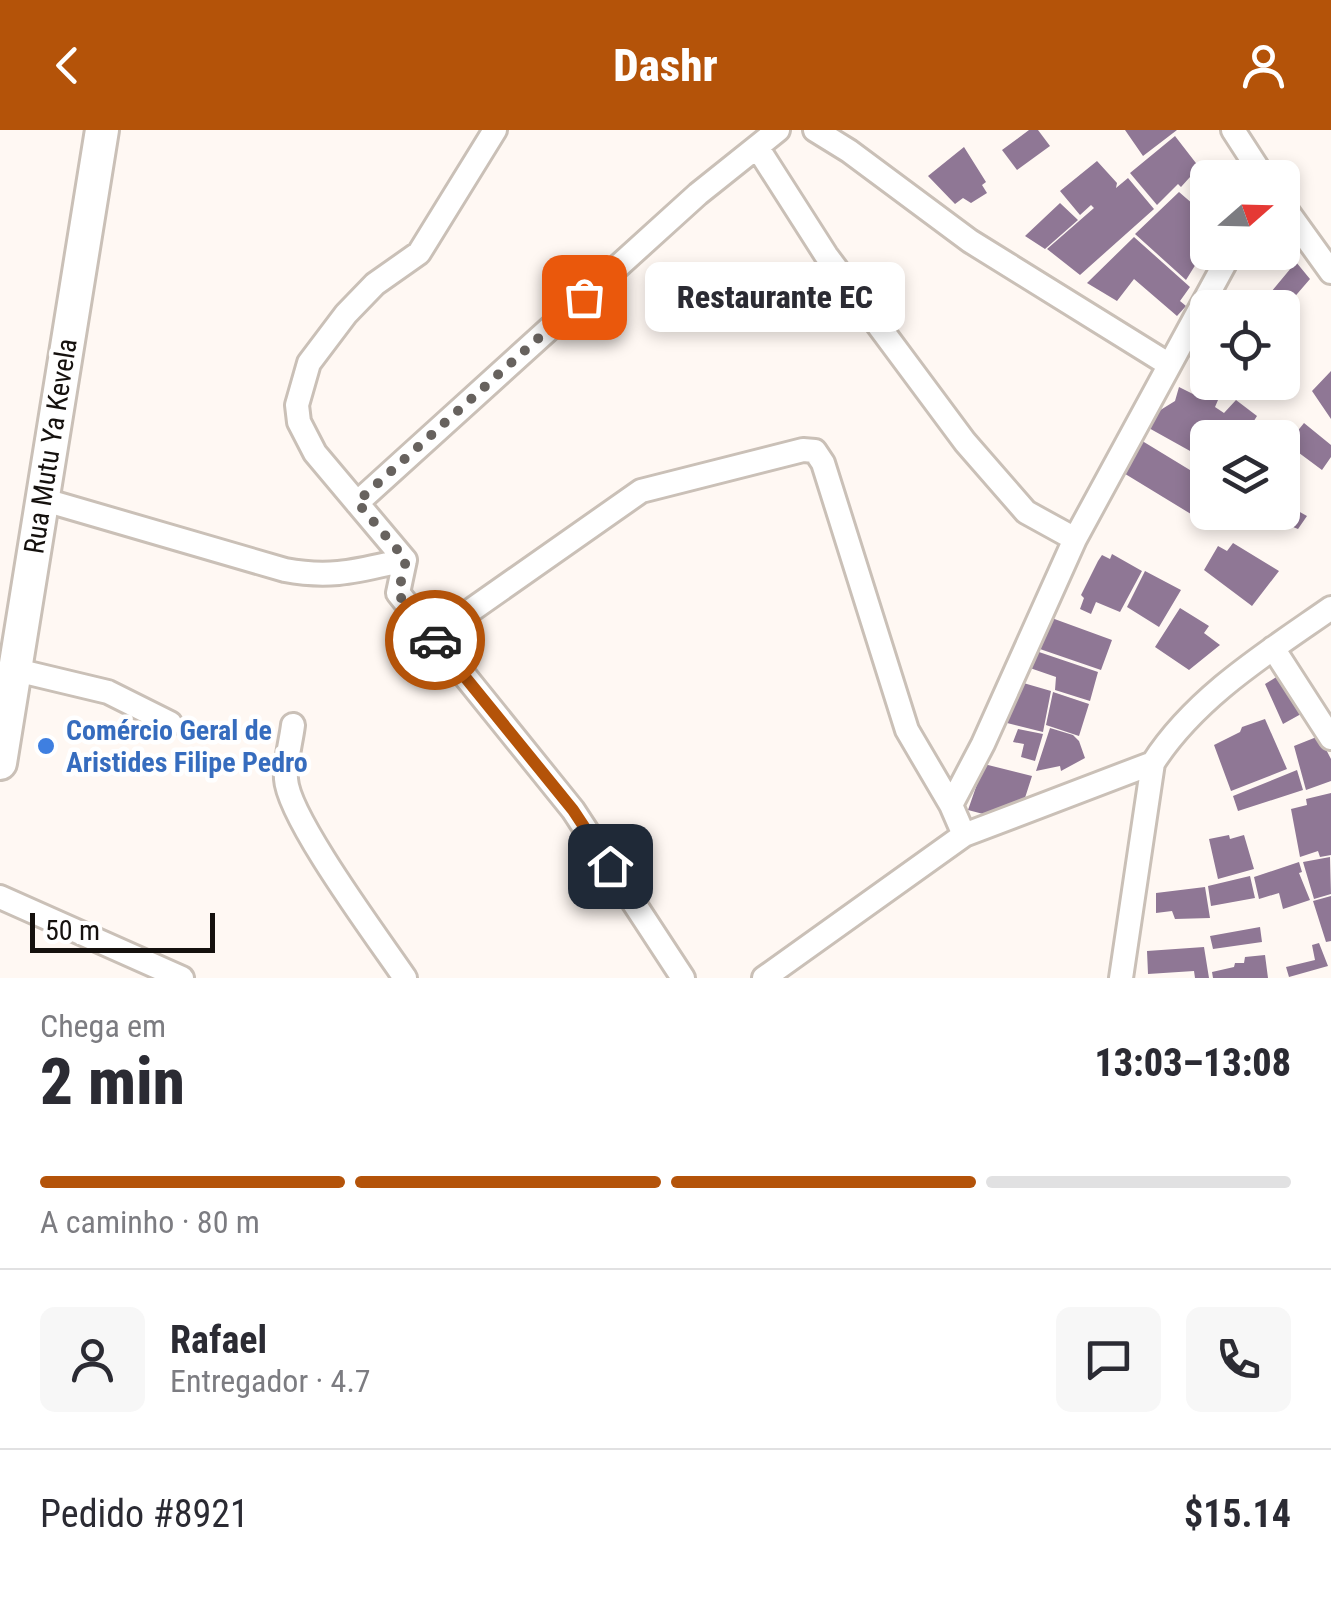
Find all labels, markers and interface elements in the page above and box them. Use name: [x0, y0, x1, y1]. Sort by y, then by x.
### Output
icon: back: [40, 38, 95, 93]
icon: person: [1236, 38, 1291, 93]
text: Dashr: [613, 39, 718, 92]
north arrow: [1190, 160, 1300, 270]
map controls: [1190, 160, 1300, 530]
pin: [542, 255, 627, 340]
callout: Restaurante EC: [644, 262, 904, 332]
icon: bag: [557, 270, 612, 325]
text: Restaurante EC: [677, 278, 873, 316]
button: locate: [1190, 290, 1300, 400]
street label: Rua Mutu Ya Kevela: [17, 336, 84, 556]
button: layers: [1190, 420, 1300, 530]
courier: [385, 590, 485, 690]
icon: car: [408, 613, 463, 668]
place label: Comércio Geral de Aristides Filipe Pedro: [66, 714, 308, 779]
marker: Comércio Geral de Aristides Filipe Pedro: [35, 735, 57, 757]
pin: [568, 824, 653, 909]
icon: home: [583, 839, 638, 894]
scale bar: [30, 908, 215, 953]
text: 50 m: [45, 914, 100, 947]
text: Chega em: [40, 1007, 166, 1045]
text: 13:03–13:08: [1094, 1041, 1291, 1085]
text: 2 min: [40, 1044, 185, 1120]
text: A caminho · 80 m: [40, 1203, 260, 1241]
button: person: [40, 1307, 145, 1412]
button: chat: [1056, 1307, 1161, 1412]
button: phone: [1186, 1307, 1291, 1412]
text: Rafael: [170, 1318, 267, 1362]
text: Entregador · 4.7: [170, 1362, 371, 1400]
text: Pedido #8921: [40, 1492, 249, 1536]
text: $15.14: [1184, 1492, 1291, 1536]

